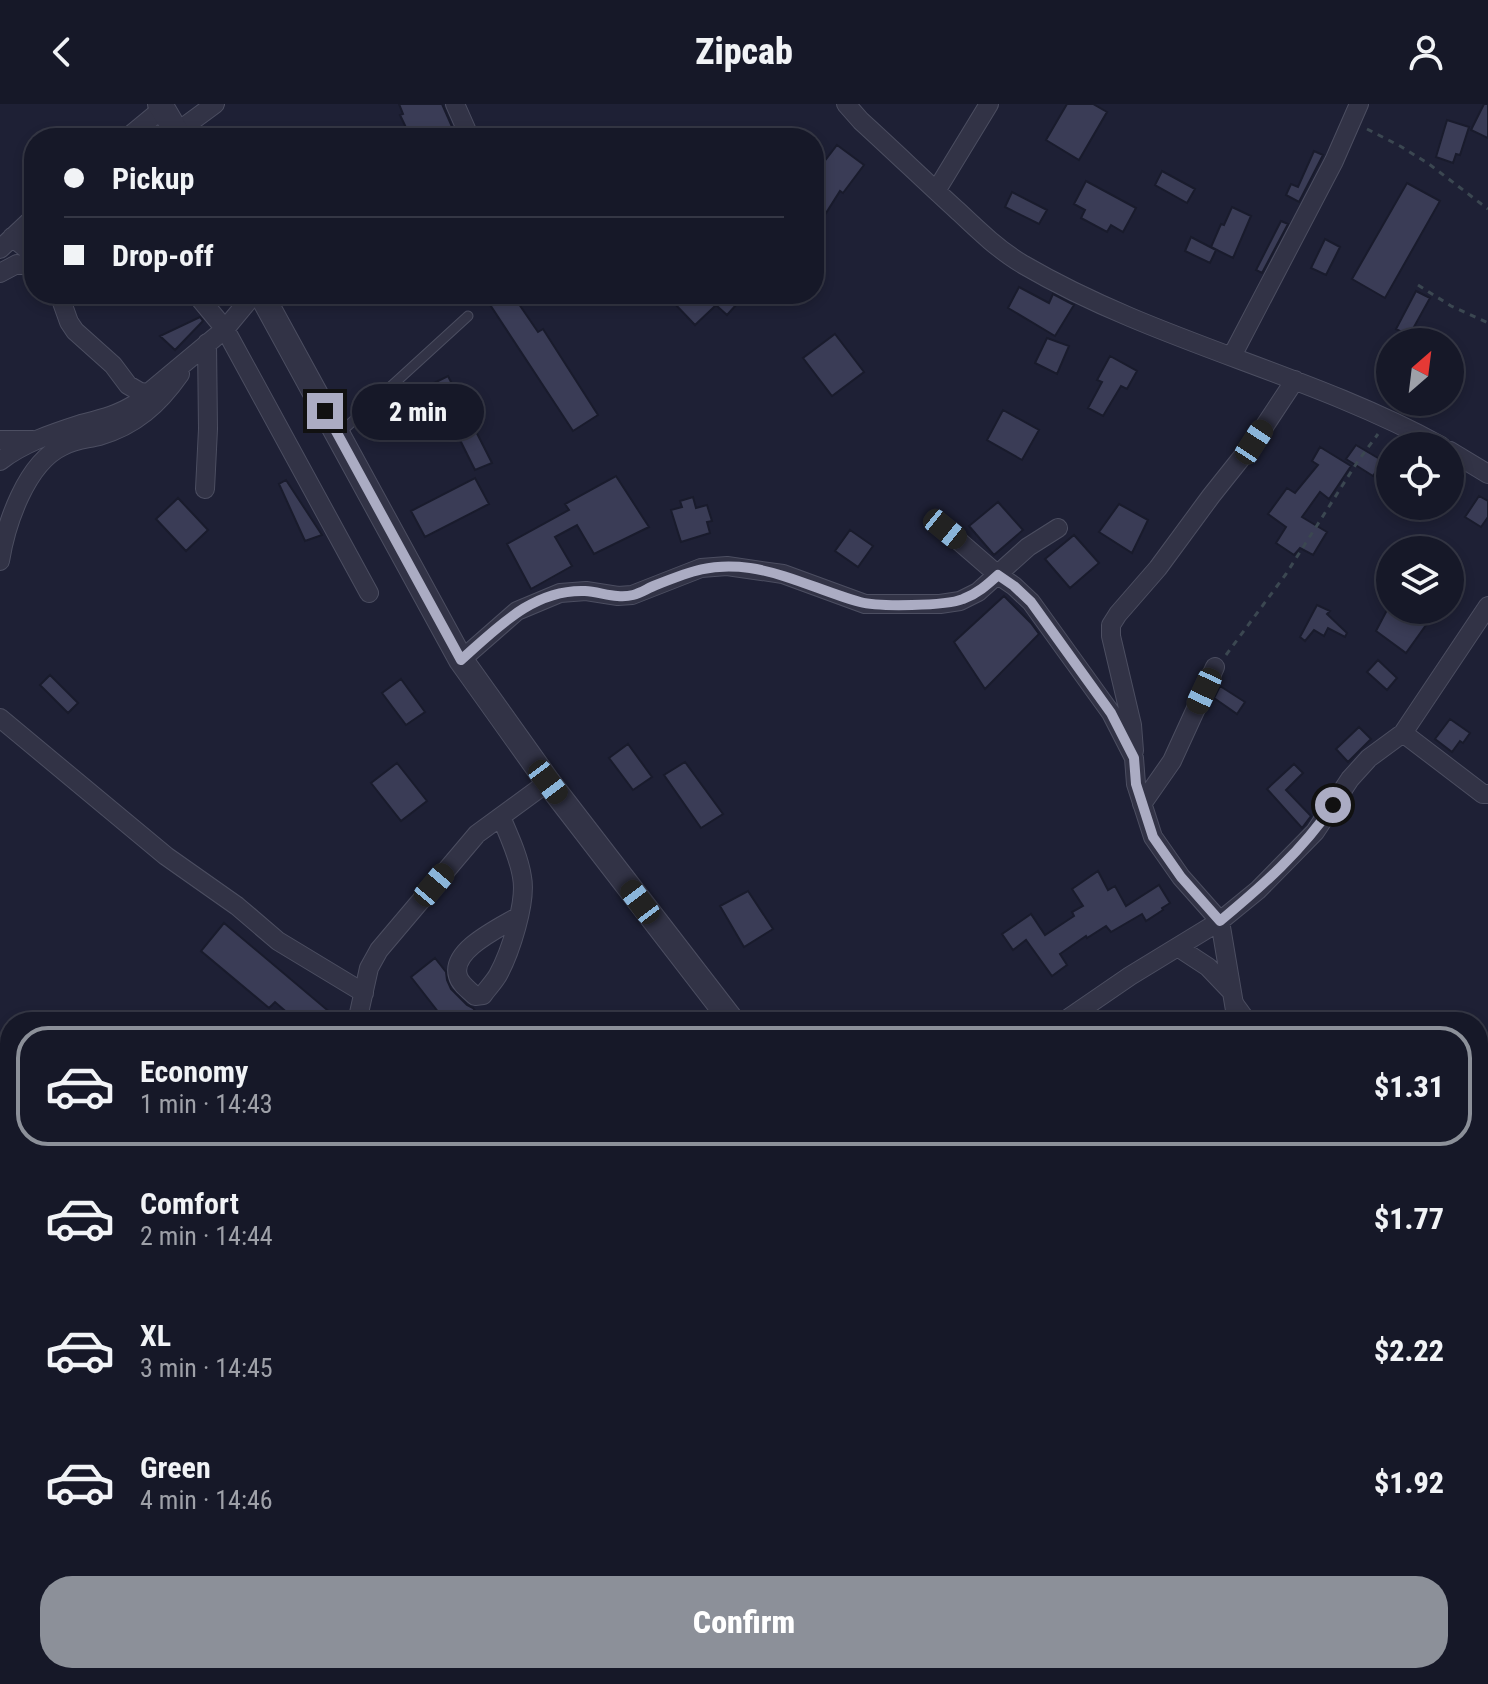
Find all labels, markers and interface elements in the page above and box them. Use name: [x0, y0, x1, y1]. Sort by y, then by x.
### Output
icon: back: [40, 30, 84, 74]
icon: person: [1404, 30, 1448, 74]
text: Zipcab: [695, 31, 793, 73]
text: Pickup: [112, 161, 194, 196]
text: Drop-off: [112, 238, 214, 273]
north arrow: [1376, 328, 1464, 416]
map controls: [1376, 328, 1464, 624]
callout: 2 min: [353, 383, 485, 439]
route end: [307, 393, 343, 429]
text: 2 min: [389, 397, 447, 427]
car: [1231, 415, 1277, 469]
button: locate: [1376, 432, 1464, 520]
car: [919, 505, 971, 553]
button: layers: [1376, 536, 1464, 624]
car: [1183, 664, 1225, 718]
car: [524, 756, 572, 808]
route start: [1315, 787, 1351, 823]
car: [409, 859, 459, 911]
car: [616, 876, 664, 928]
icon: car: [44, 1050, 116, 1122]
text: Economy: [140, 1054, 248, 1089]
text: $1.31: [1374, 1069, 1444, 1104]
text: 1 min · 14:43: [140, 1089, 273, 1119]
icon: car: [44, 1182, 116, 1254]
text: Comfort: [140, 1186, 239, 1221]
text: $1.77: [1374, 1201, 1444, 1236]
text: 2 min · 14:44: [140, 1221, 273, 1251]
icon: car: [44, 1314, 116, 1386]
text: XL: [140, 1318, 171, 1353]
text: $2.22: [1374, 1333, 1444, 1368]
text: 3 min · 14:45: [140, 1353, 273, 1383]
icon: car: [44, 1446, 116, 1518]
text: Green: [140, 1450, 211, 1485]
text: $1.92: [1374, 1465, 1444, 1500]
text: 4 min · 14:46: [140, 1485, 273, 1515]
button: Confirm: [40, 1576, 1448, 1668]

